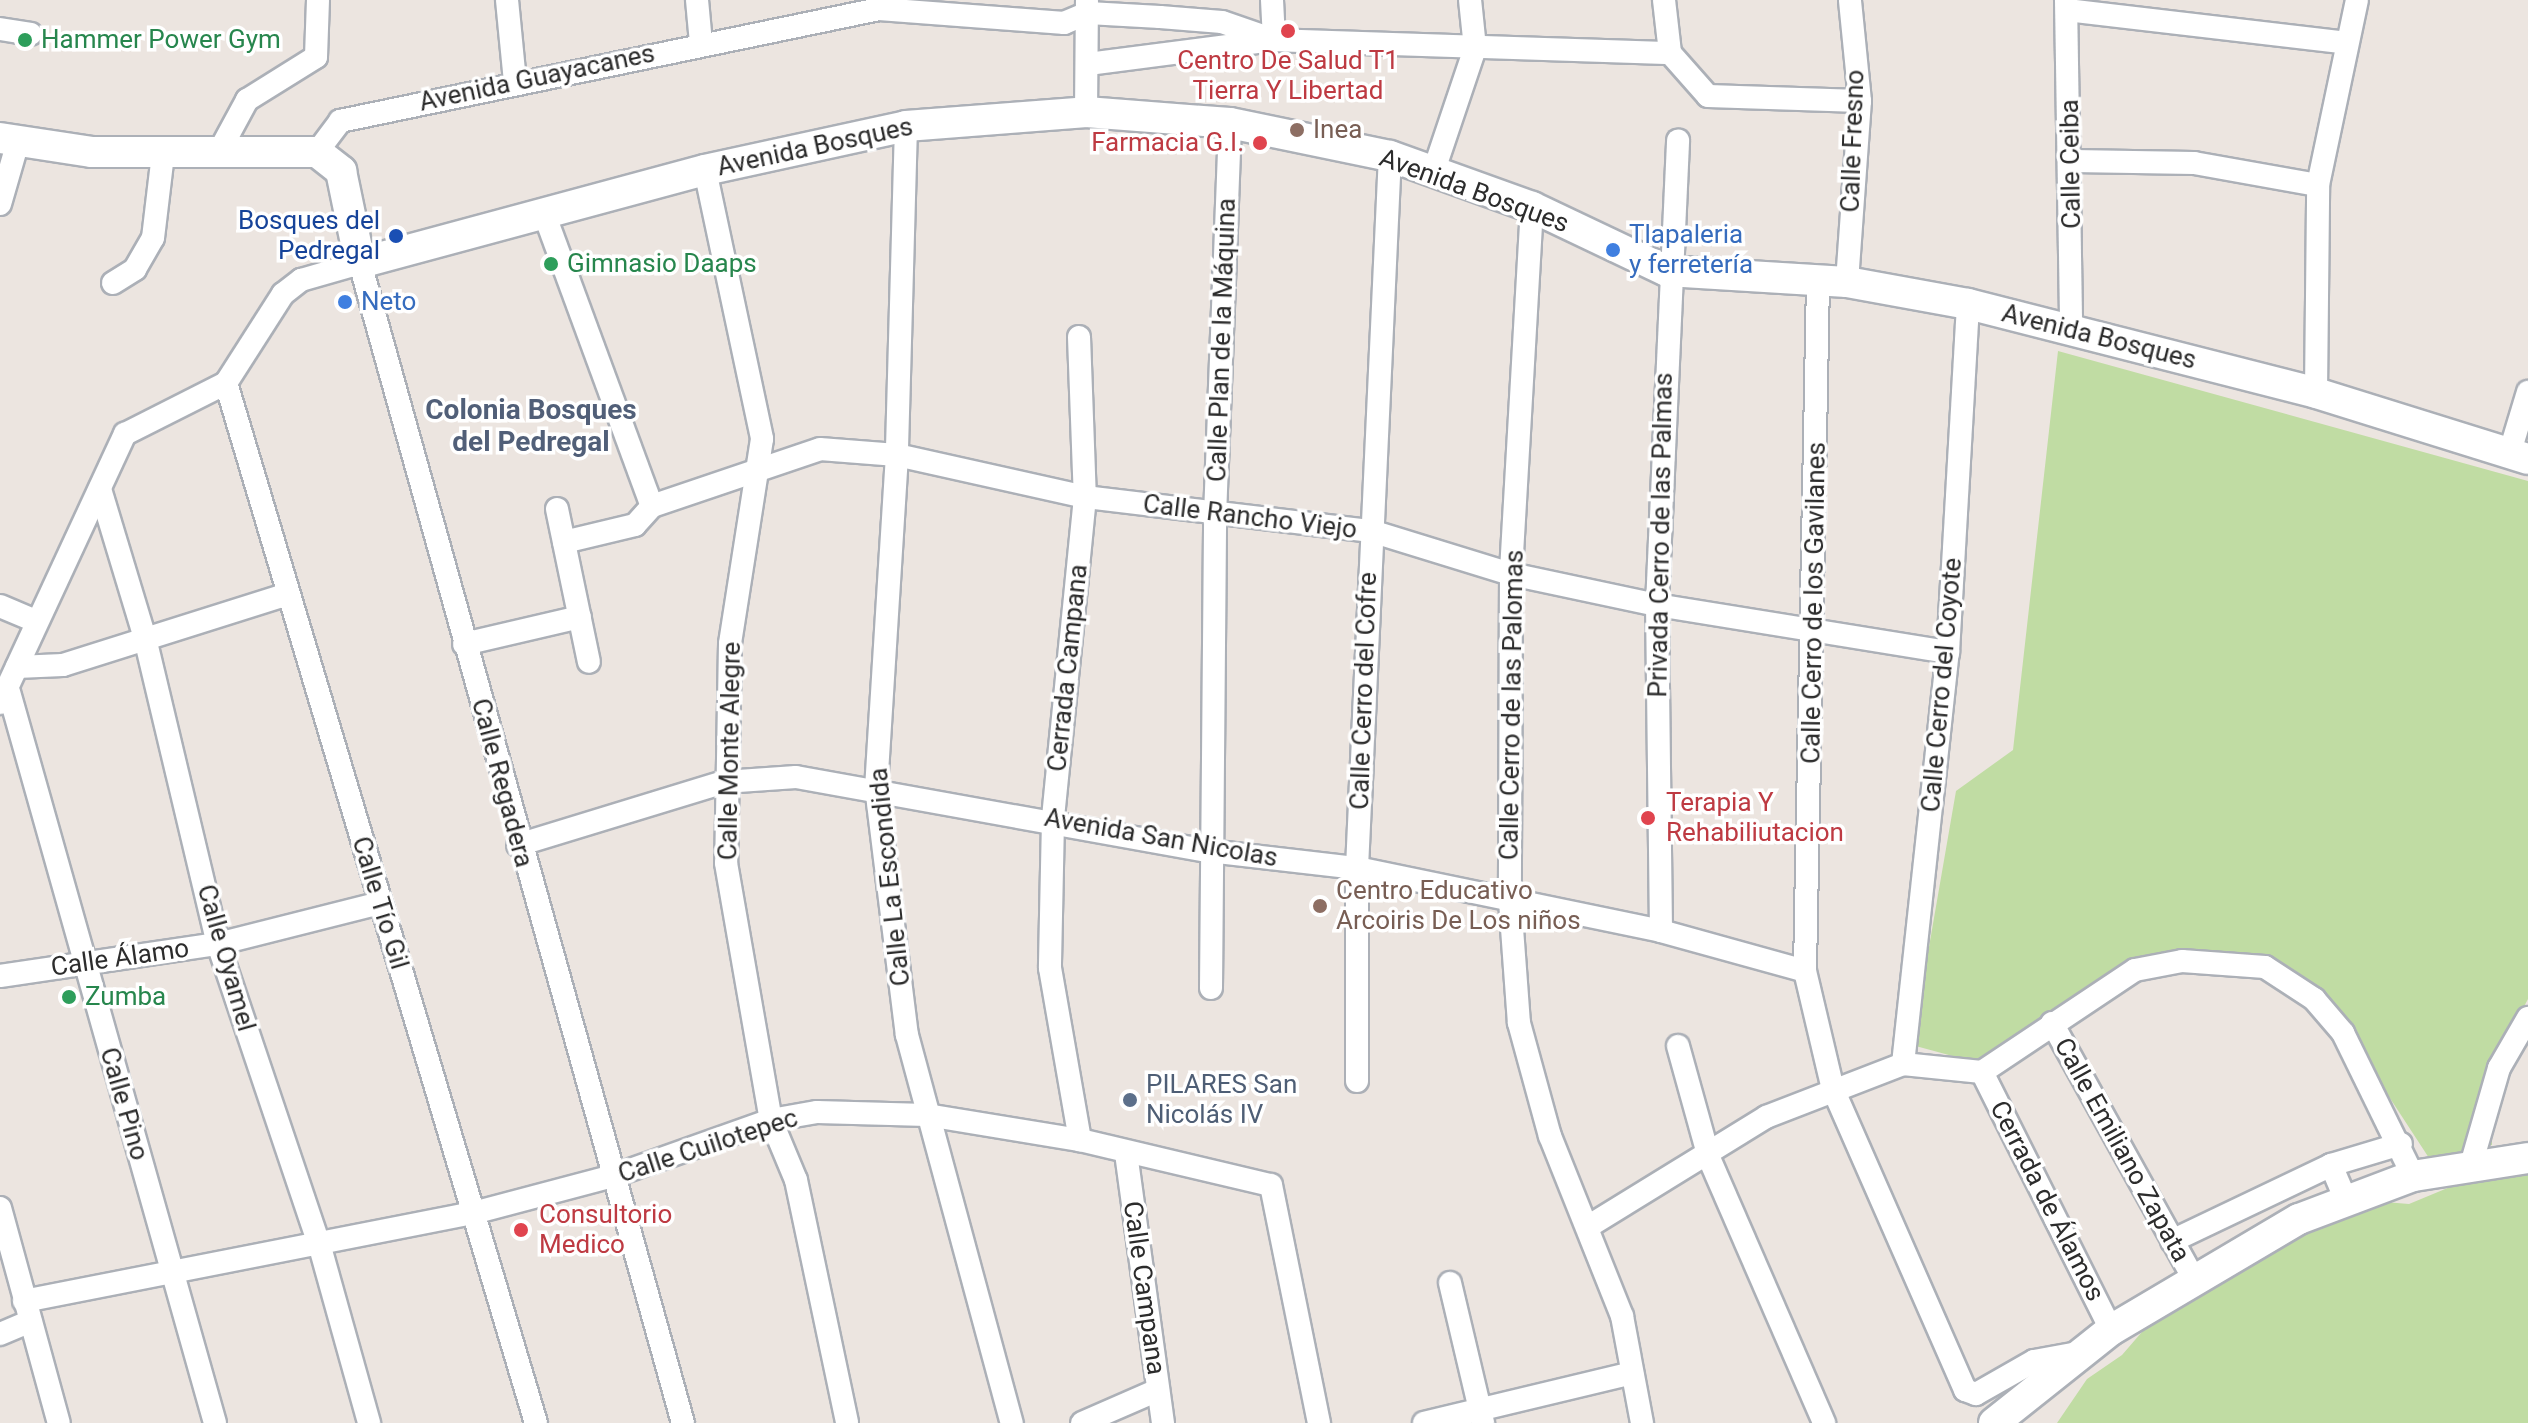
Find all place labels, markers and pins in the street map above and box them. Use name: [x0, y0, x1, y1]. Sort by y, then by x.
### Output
marker: Centro De Salud T1 Tierra Y Libertad: [1277, 20, 1299, 42]
place label: Hammer Power Gym: [41, 24, 281, 56]
marker: Hammer Power Gym: [16, 31, 34, 49]
place label: Centro De Salud T1 Tierra Y Libertad: [1177, 45, 1399, 106]
place label: Inea: [1313, 114, 1362, 146]
marker: Inea: [1288, 121, 1306, 139]
place label: Farmacia G.I.: [1091, 127, 1244, 159]
marker: Farmacia G.I.: [1251, 134, 1269, 152]
place label: Bosques del Pedregal: [238, 205, 380, 266]
place label: Tlapaleria y ferretería: [1629, 219, 1753, 280]
marker: Bosques del Pedregal: [387, 227, 405, 245]
marker: Tlapaleria y ferretería: [1604, 241, 1622, 259]
place label: Gimnasio Daaps: [567, 248, 757, 280]
marker: Gimnasio Daaps: [542, 255, 560, 273]
place label: Neto: [361, 286, 416, 318]
marker: Neto: [336, 293, 354, 311]
place label: Terapia Y Rehabiliutacion: [1666, 787, 1844, 848]
marker: Terapia Y Rehabiliutacion: [1637, 807, 1659, 829]
place label: Centro Educativo Arcoiris De Los niños: [1336, 875, 1581, 936]
marker: Centro Educativo Arcoiris De Los niños: [1311, 897, 1329, 915]
place label: Zumba: [85, 981, 166, 1013]
marker: Zumba: [60, 988, 78, 1006]
place label: PILARES San Nicolás IV: [1146, 1069, 1297, 1130]
marker: PILARES San Nicolás IV: [1121, 1091, 1139, 1109]
place label: Consultorio Medico: [539, 1199, 672, 1260]
marker: Consultorio Medico: [510, 1219, 532, 1241]

